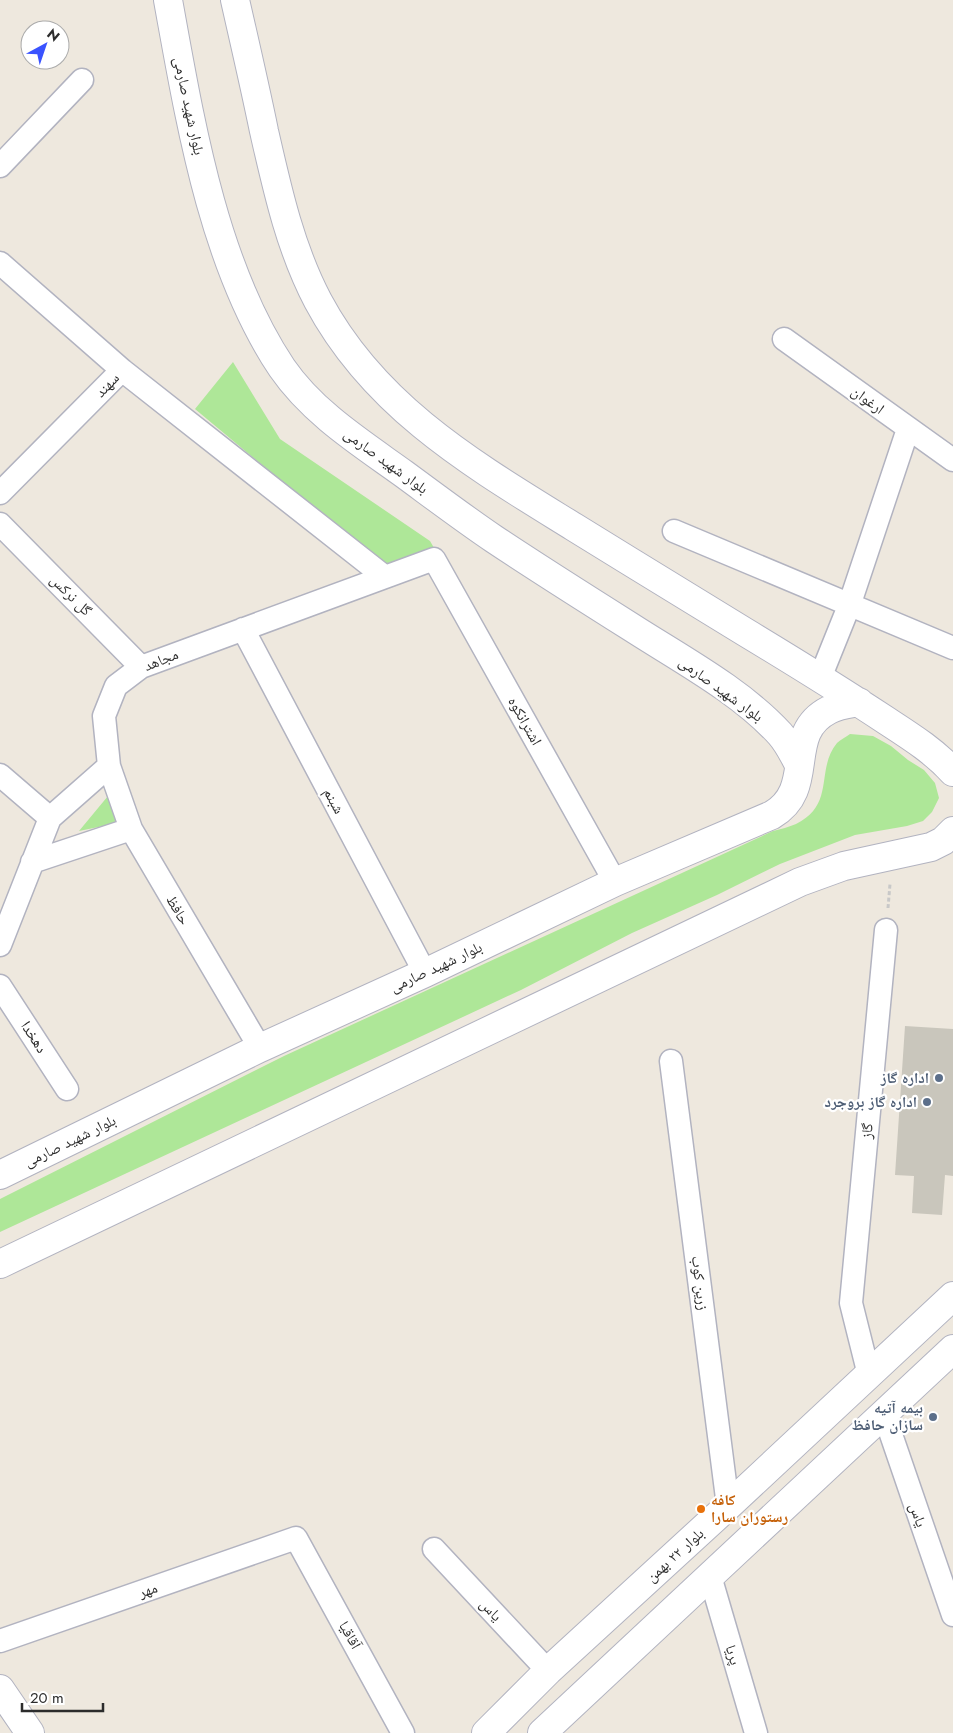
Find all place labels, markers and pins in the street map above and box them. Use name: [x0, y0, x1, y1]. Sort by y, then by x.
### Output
place label: اداره گاز: [880, 1067, 929, 1089]
marker: اداره گاز: [933, 1072, 945, 1084]
place label: اداره گاز بروجرد: [825, 1091, 917, 1113]
marker: اداره گاز بروجرد: [921, 1096, 933, 1108]
place label: بیمه آتیه سازان حافظ: [852, 1397, 923, 1436]
marker: بیمه آتیه سازان حافظ: [927, 1411, 939, 1423]
place label: کافه رستوران سارا: [711, 1489, 788, 1528]
marker: کافه رستوران سارا: [695, 1503, 707, 1515]

